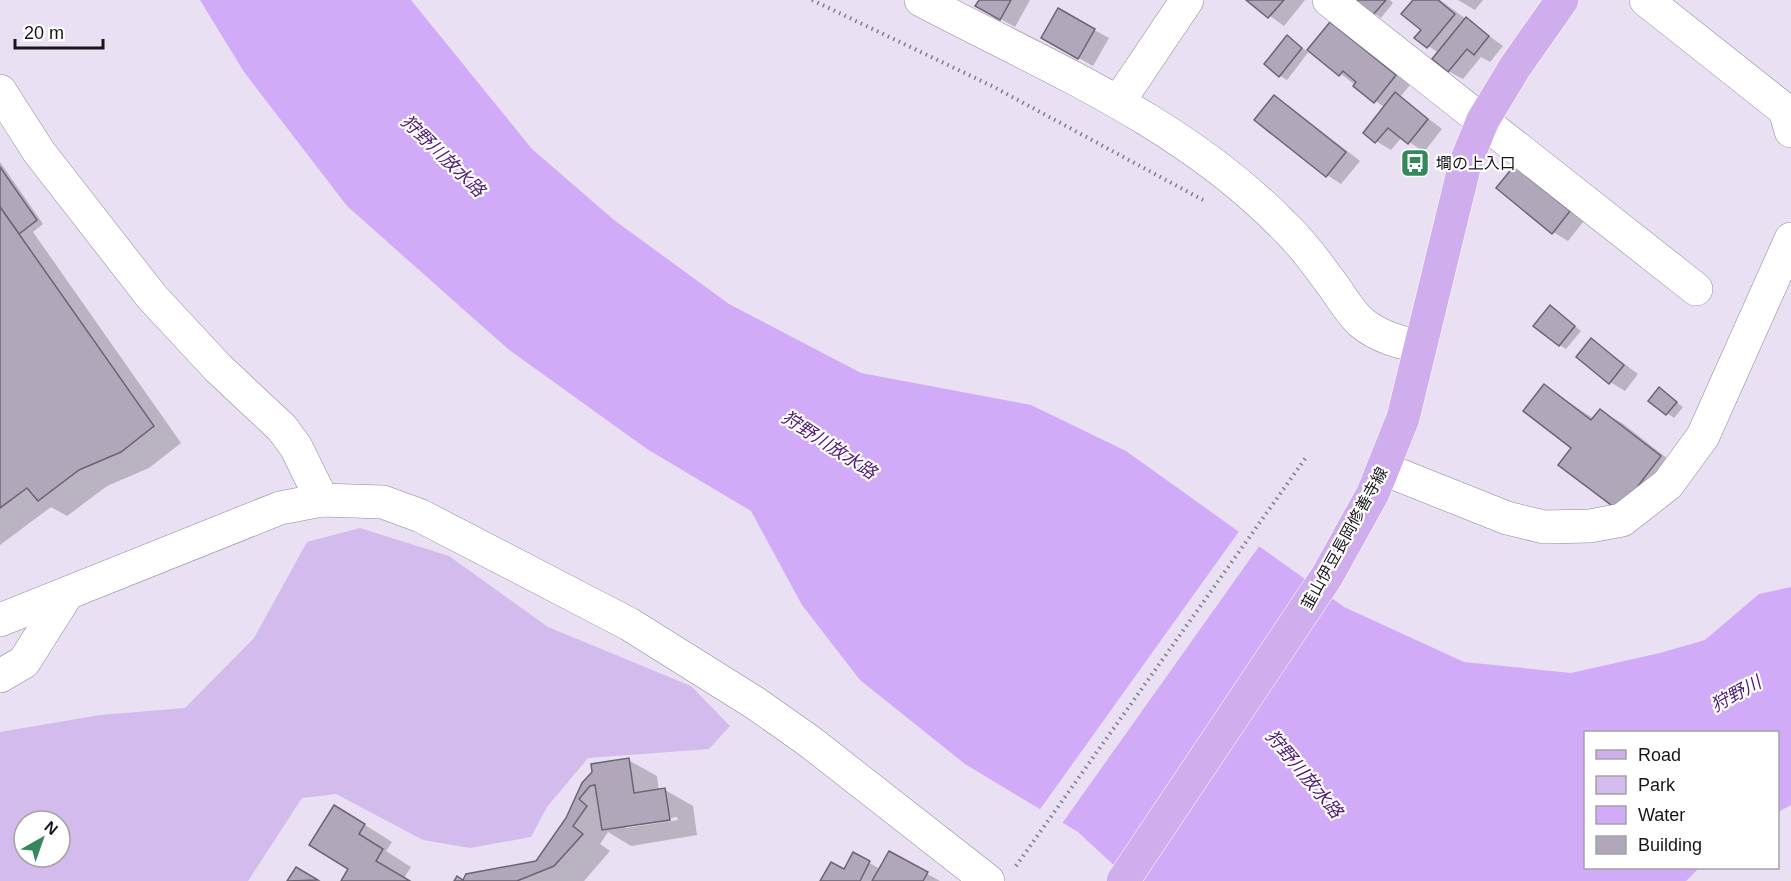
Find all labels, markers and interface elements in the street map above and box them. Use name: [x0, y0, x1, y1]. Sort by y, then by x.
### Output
scale bar: [15, 12, 104, 50]
text: 20 m: [24, 23, 64, 43]
water label: 狩野川放水路: [397, 111, 490, 202]
bus stop icon: 墹の上入口: [1399, 147, 1431, 179]
place label: 墹の上入口: [1436, 155, 1516, 172]
water label: 狩野川放水路: [778, 407, 881, 484]
street label: 韮山伊豆長岡修善寺線: [1298, 464, 1391, 612]
water label: 狩野川: [1708, 671, 1766, 716]
water label: 狩野川放水路: [1262, 726, 1348, 823]
legend: [1584, 731, 1779, 869]
text: Road: [1638, 745, 1681, 765]
text: Park: [1638, 775, 1676, 795]
text: Water: [1638, 805, 1685, 825]
north arrow: [12, 809, 72, 869]
text: N: [41, 818, 61, 838]
text: Building: [1638, 835, 1702, 855]

